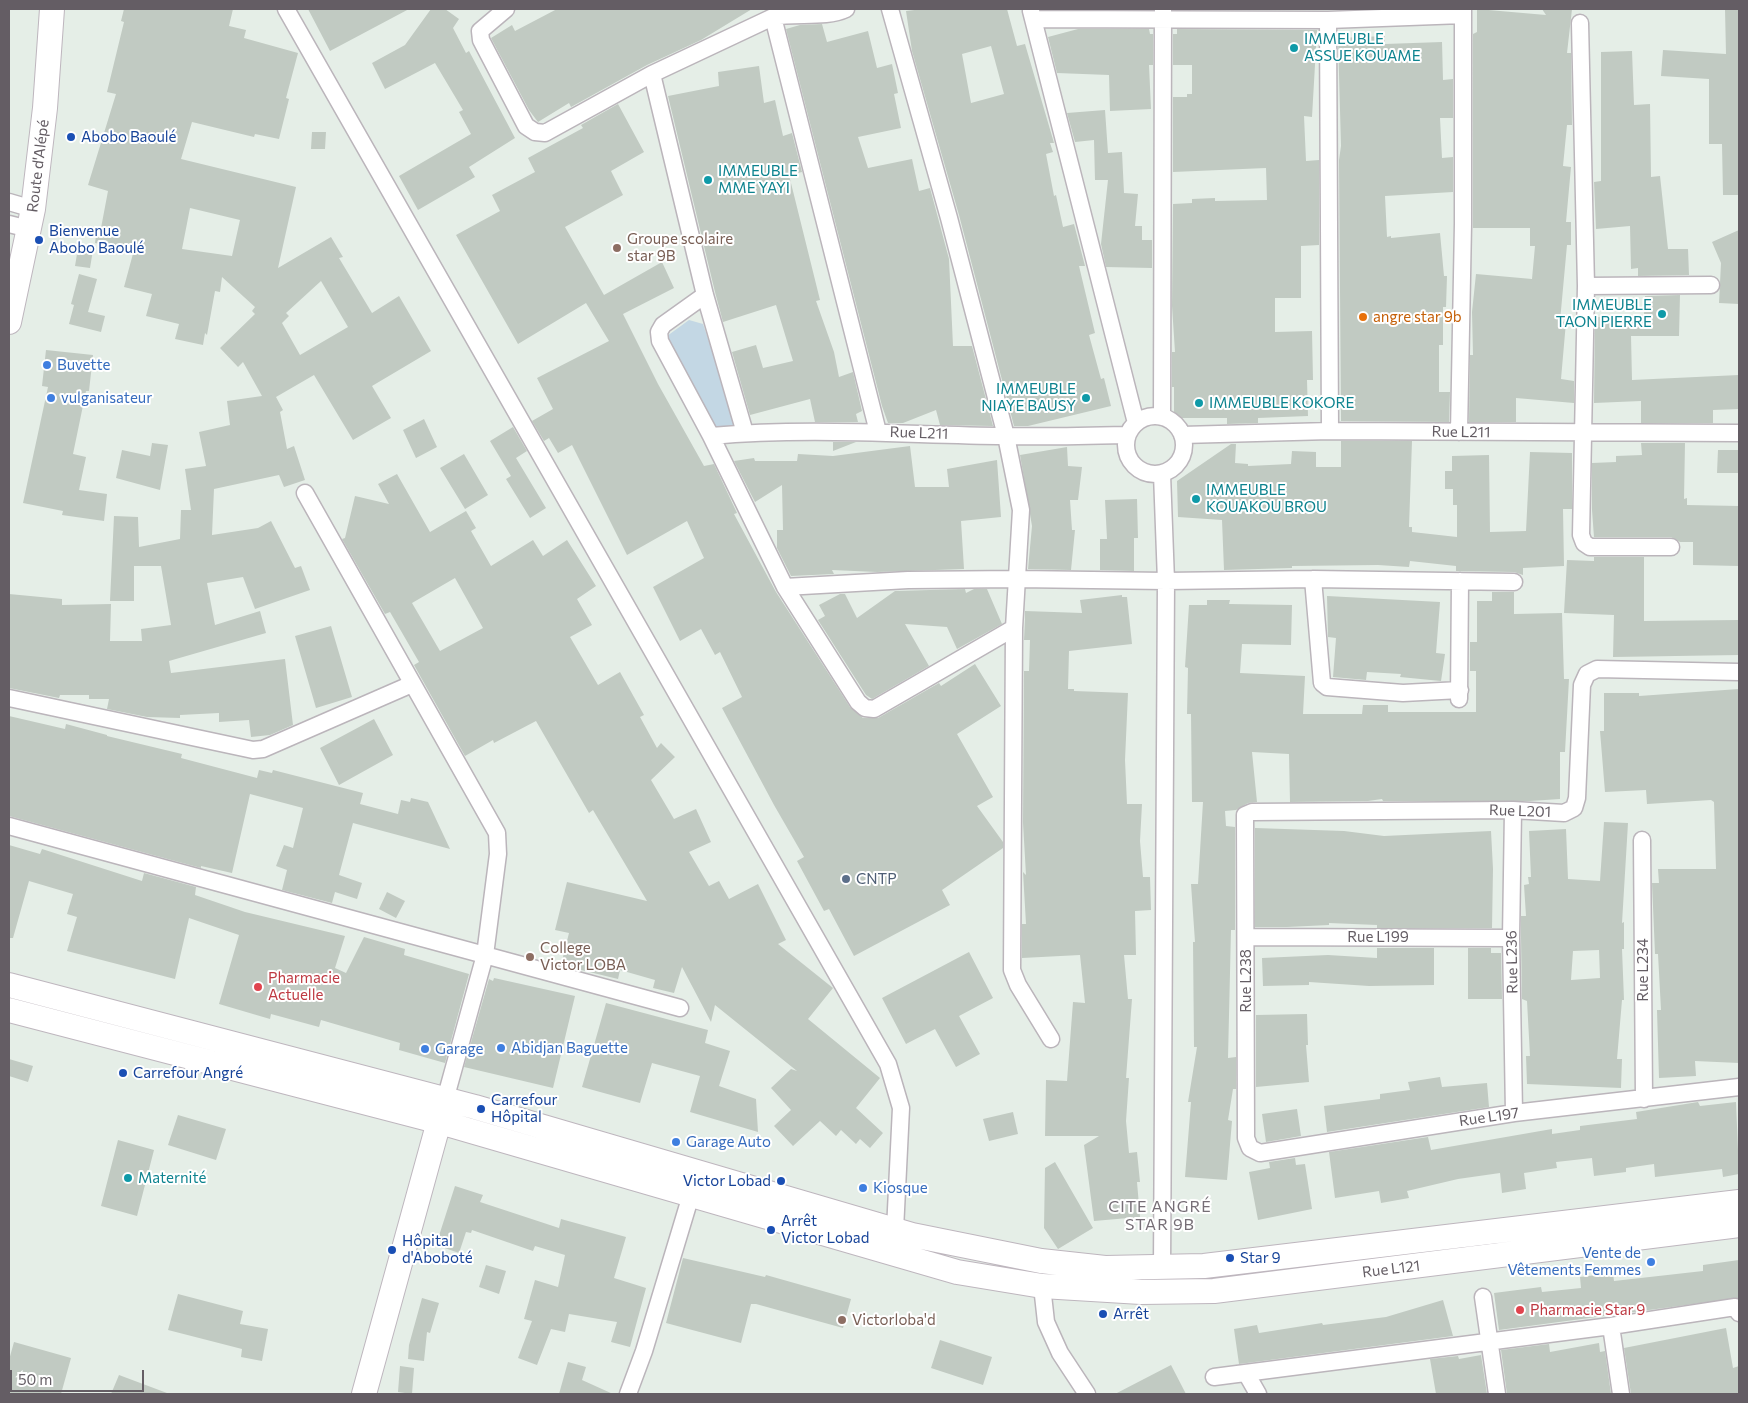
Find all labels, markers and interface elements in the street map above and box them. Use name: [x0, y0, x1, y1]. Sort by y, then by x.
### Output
place label: IMMEUBLE ASSUE KOUAME: [1304, 30, 1421, 65]
marker: IMMEUBLE ASSUE KOUAME: [1288, 42, 1300, 54]
street label: Route d'Alépé: [23, 119, 53, 213]
place label: Abobo Baoulé: [81, 128, 176, 146]
marker: Abobo Baoulé: [65, 131, 77, 143]
place label: IMMEUBLE MME YAYI: [718, 162, 798, 197]
marker: IMMEUBLE MME YAYI: [702, 174, 714, 186]
place label: Bienvenue Abobo Baoulé: [49, 222, 144, 257]
place label: Groupe scolaire star 9B: [627, 230, 733, 265]
marker: Bienvenue Abobo Baoulé: [33, 234, 45, 246]
marker: Groupe scolaire star 9B: [611, 242, 623, 254]
place label: IMMEUBLE TAON PIERRE: [1556, 296, 1652, 331]
place label: angre star 9b: [1373, 308, 1462, 326]
marker: IMMEUBLE TAON PIERRE: [1656, 308, 1668, 320]
marker: angre star 9b: [1357, 311, 1369, 323]
place label: Buvette: [57, 356, 110, 374]
marker: Buvette: [41, 359, 53, 371]
place label: IMMEUBLE NIAYE BAUSY: [981, 380, 1076, 415]
place label: vulganisateur: [61, 389, 152, 407]
marker: vulganisateur: [45, 392, 57, 404]
marker: IMMEUBLE NIAYE BAUSY: [1080, 392, 1092, 404]
place label: IMMEUBLE KOKORE: [1209, 394, 1354, 412]
marker: IMMEUBLE KOKORE: [1193, 397, 1205, 409]
street label: Rue L211: [1431, 422, 1491, 442]
street label: Rue L211: [889, 423, 949, 443]
place label: IMMEUBLE KOUAKOU BROU: [1206, 481, 1327, 516]
marker: IMMEUBLE KOUAKOU BROU: [1190, 493, 1202, 505]
street label: Rue L201: [1489, 801, 1551, 821]
place label: CNTP: [856, 870, 897, 888]
marker: CNTP: [840, 873, 852, 885]
street label: Rue L199: [1347, 928, 1409, 946]
street label: Rue L236: [1502, 930, 1522, 994]
street label: Rue L234: [1634, 938, 1652, 1002]
place label: College Victor LOBA: [540, 939, 626, 974]
street label: Rue L238: [1237, 949, 1255, 1013]
marker: College Victor LOBA: [524, 951, 536, 963]
place label: Pharmacie Actuelle: [268, 969, 340, 1004]
marker: Pharmacie Actuelle: [252, 981, 264, 993]
place label: Abidjan Baguette: [511, 1039, 628, 1057]
place label: Garage: [435, 1040, 483, 1058]
marker: Abidjan Baguette: [495, 1042, 507, 1054]
marker: Garage: [419, 1043, 431, 1055]
place label: Carrefour Angré: [133, 1064, 243, 1082]
marker: Carrefour Angré: [117, 1067, 129, 1079]
place label: Carrefour Hôpital: [491, 1091, 558, 1126]
marker: Carrefour Hôpital: [475, 1103, 487, 1115]
street label: Rue L197: [1458, 1104, 1520, 1130]
place label: Garage Auto: [686, 1133, 771, 1151]
marker: Garage Auto: [670, 1136, 682, 1148]
place label: Maternité: [138, 1169, 206, 1187]
marker: Maternité: [122, 1172, 134, 1184]
place label: Victor Lobad: [683, 1172, 771, 1190]
marker: Victor Lobad: [775, 1175, 787, 1187]
place label: Kiosque: [873, 1179, 928, 1197]
marker: Kiosque: [857, 1182, 869, 1194]
district label: CITE ANGRÉ STAR 9B: [1107, 1197, 1213, 1235]
place label: Arrêt Victor Lobad: [781, 1212, 869, 1247]
marker: Arrêt Victor Lobad: [765, 1224, 777, 1236]
place label: Hôpital d'Aboboté: [402, 1232, 473, 1267]
marker: Hôpital d'Aboboté: [386, 1244, 398, 1256]
place label: Vente de Vêtements Femmes: [1507, 1244, 1641, 1279]
place label: Star 9: [1240, 1249, 1281, 1267]
marker: Star 9: [1224, 1252, 1236, 1264]
marker: Vente de Vêtements Femmes: [1645, 1256, 1657, 1268]
street label: Rue L121: [1361, 1257, 1421, 1281]
place label: Pharmacie Star 9: [1530, 1301, 1645, 1319]
marker: Pharmacie Star 9: [1514, 1304, 1526, 1316]
place label: Arrêt: [1113, 1305, 1149, 1323]
marker: Arrêt: [1097, 1308, 1109, 1320]
place label: Victorloba'd: [852, 1311, 936, 1329]
marker: Victorloba'd: [836, 1314, 848, 1326]
scale bar: [12, 1360, 146, 1392]
text: 50 m: [18, 1370, 52, 1388]

